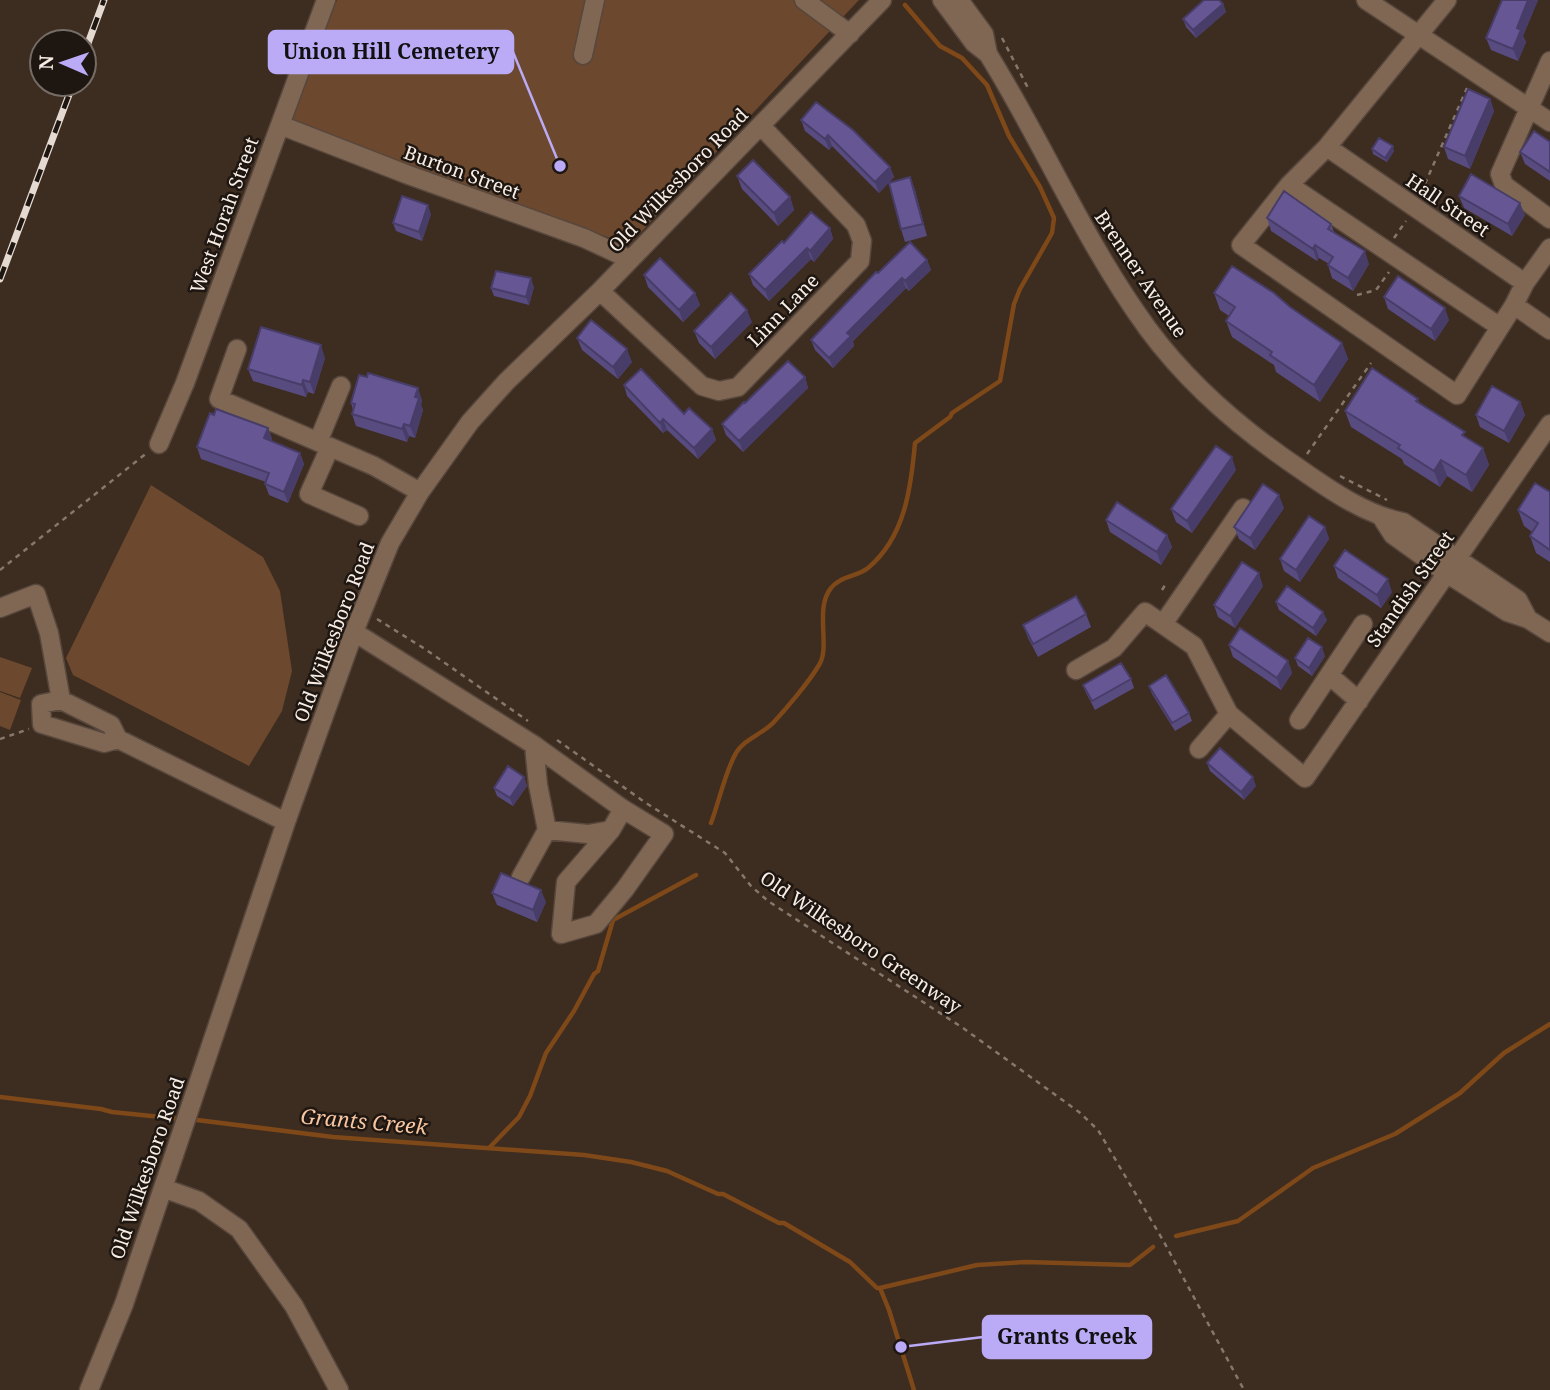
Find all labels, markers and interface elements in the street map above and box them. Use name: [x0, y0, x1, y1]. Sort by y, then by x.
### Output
north arrow: [28, 28, 98, 98]
callout: Union Hill Cemetery: [269, 31, 513, 73]
text: Union Hill Cemetery: [283, 37, 500, 65]
text: N: [33, 54, 59, 70]
street label: Old Wilkesboro Road: [602, 102, 754, 258]
street label: West Horah Street: [184, 133, 264, 297]
street label: Burton Street: [401, 139, 524, 205]
street label: Hall Street: [1401, 168, 1495, 243]
street label: Brenner Avenue: [1089, 205, 1193, 343]
street label: Linn Lane: [742, 268, 824, 352]
street label: Standish Street: [1360, 525, 1460, 652]
street label: Old Wilkesboro Road: [288, 538, 381, 726]
street label: Old Wilkesboro Greenway: [755, 865, 967, 1019]
street label: Old Wilkesboro Road: [104, 1073, 191, 1263]
water label: Grants Creek: [299, 1102, 430, 1141]
callout: Grants Creek: [983, 1316, 1151, 1358]
text: Grants Creek: [997, 1322, 1138, 1350]

